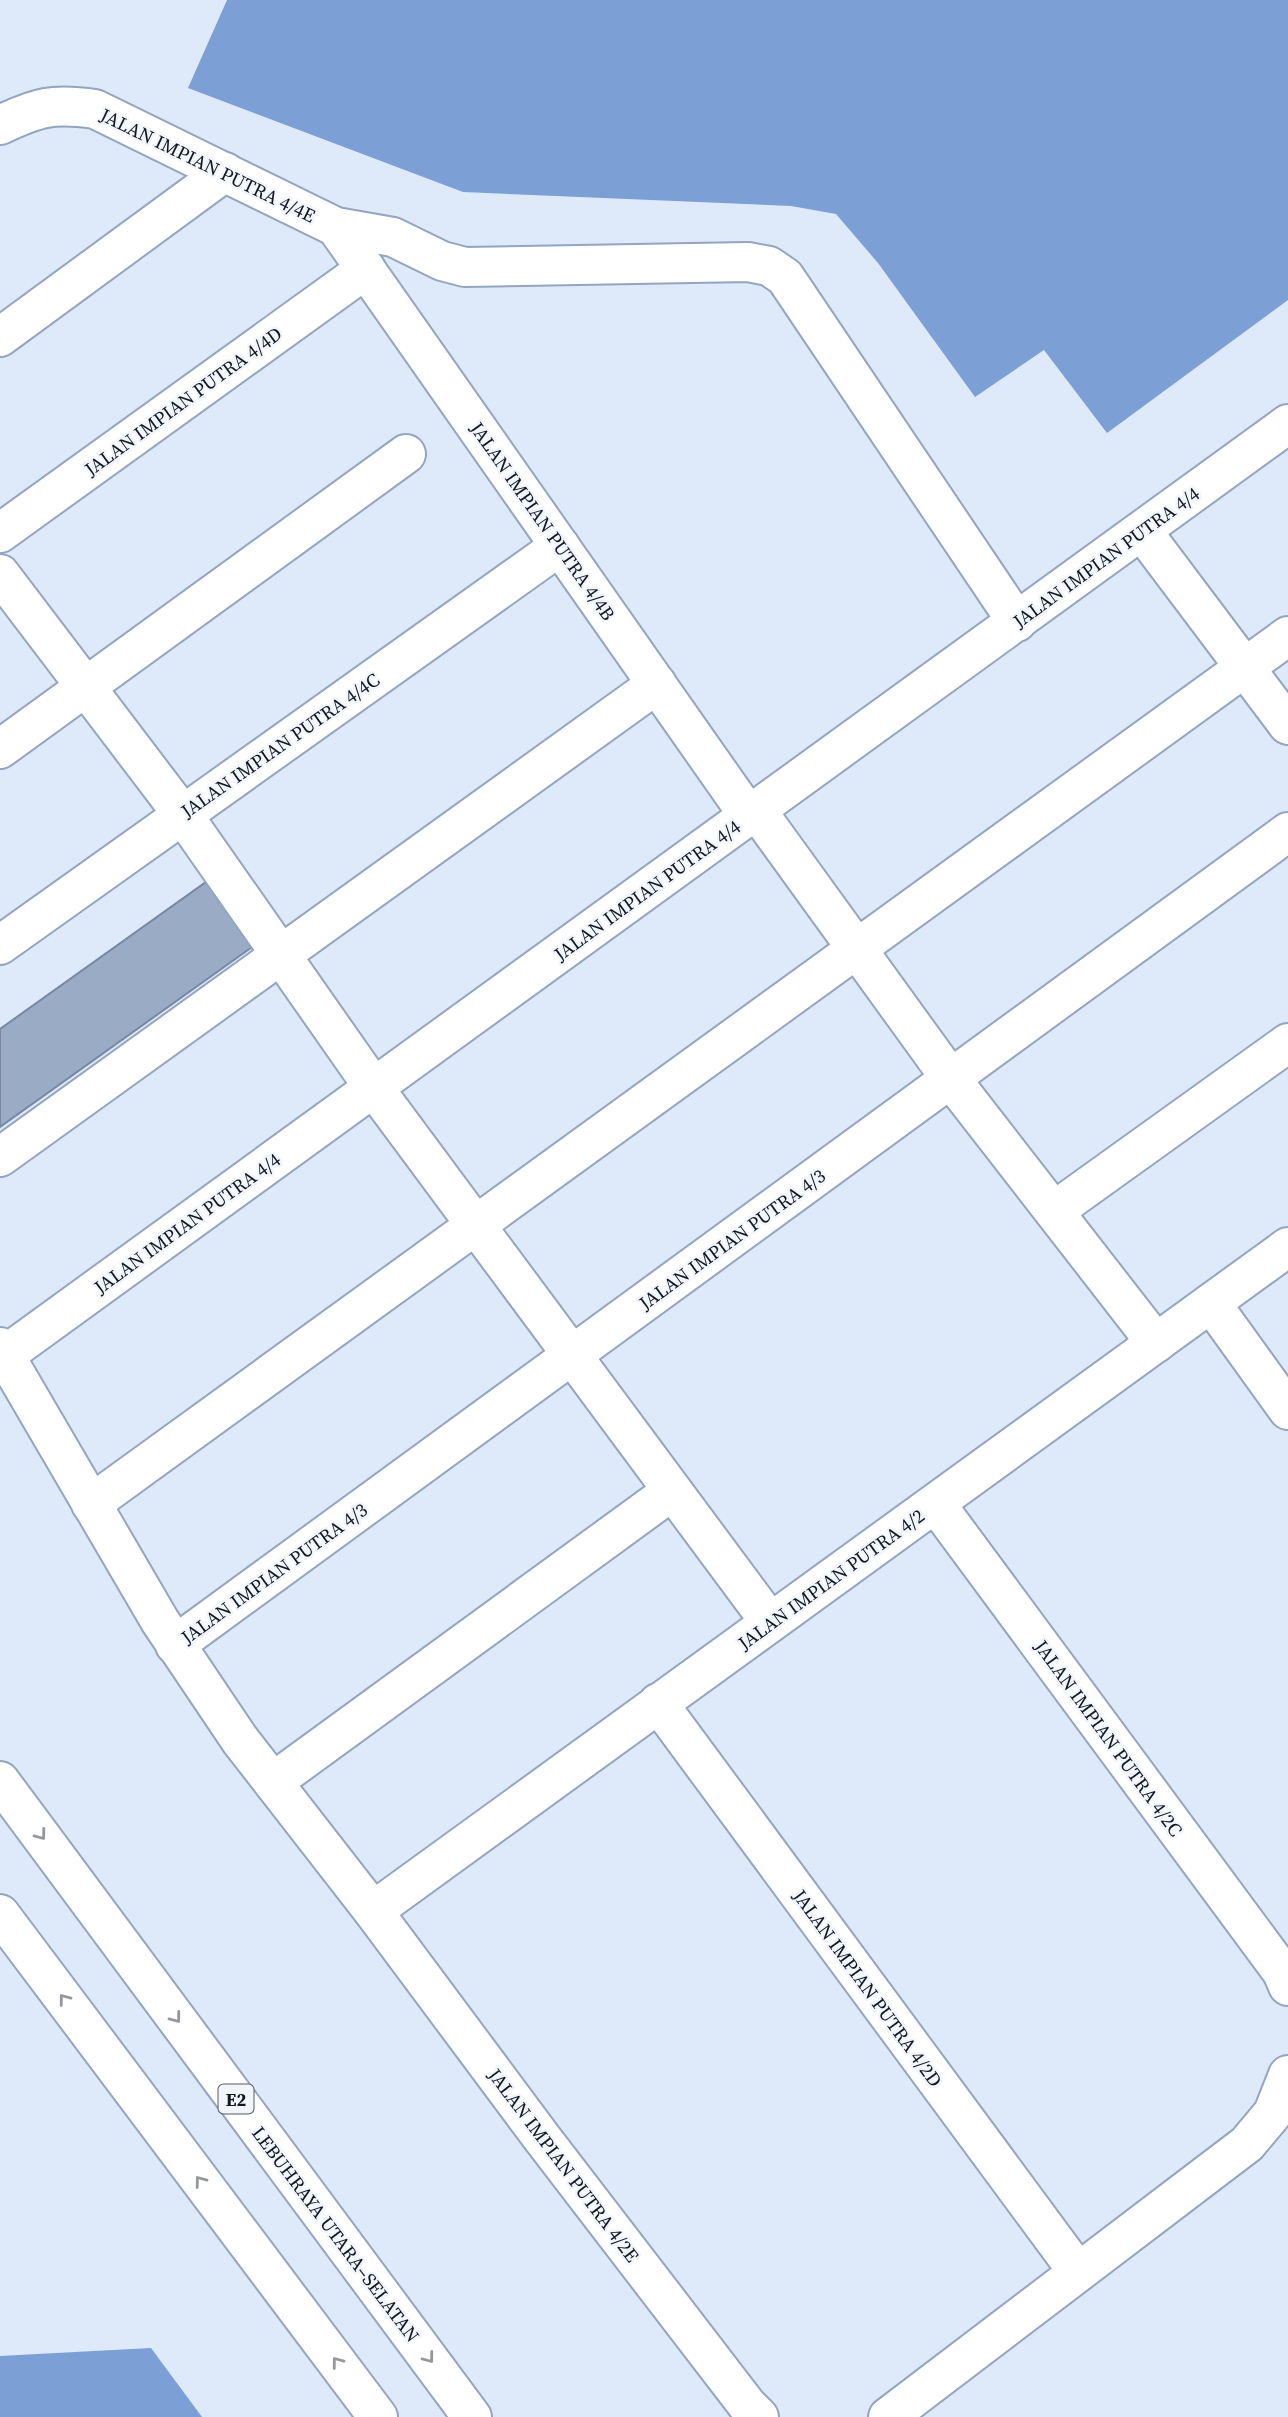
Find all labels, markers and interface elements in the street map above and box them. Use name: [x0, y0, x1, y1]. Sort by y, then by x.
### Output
street label: JALAN IMPIAN PUTRA 4/4E: [95, 101, 320, 228]
street label: JALAN IMPIAN PUTRA 4/4D: [78, 320, 287, 482]
street label: JALAN IMPIAN PUTRA 4/4B: [464, 416, 622, 625]
street label: JALAN IMPIAN PUTRA 4/4: [1007, 480, 1205, 634]
street label: JALAN IMPIAN PUTRA 4/4C: [175, 666, 384, 824]
street label: JALAN IMPIAN PUTRA 4/4: [548, 813, 746, 967]
street label: JALAN IMPIAN PUTRA 4/4: [88, 1146, 286, 1300]
street label: JALAN IMPIAN PUTRA 4/3: [633, 1162, 831, 1316]
street label: JALAN IMPIAN PUTRA 4/3: [175, 1496, 373, 1650]
street label: JALAN IMPIAN PUTRA 4/2: [732, 1502, 930, 1656]
street label: JALAN IMPIAN PUTRA 4/2C: [1028, 1634, 1189, 1841]
one-way arrow: [32, 1827, 45, 1840]
street label: JALAN IMPIAN PUTRA 4/2D: [787, 1883, 949, 2092]
one-way arrow: [59, 1994, 72, 2006]
one-way arrow: [168, 2010, 181, 2023]
street label: JALAN IMPIAN PUTRA 4/2E: [482, 2062, 645, 2267]
road number: E2: [218, 2084, 254, 2113]
street label: LEBUHRAYA UTARA–SELATAN: [246, 2121, 426, 2347]
one-way arrow: [196, 2176, 208, 2188]
one-way arrow: [420, 2350, 433, 2363]
one-way arrow: [332, 2358, 345, 2370]

